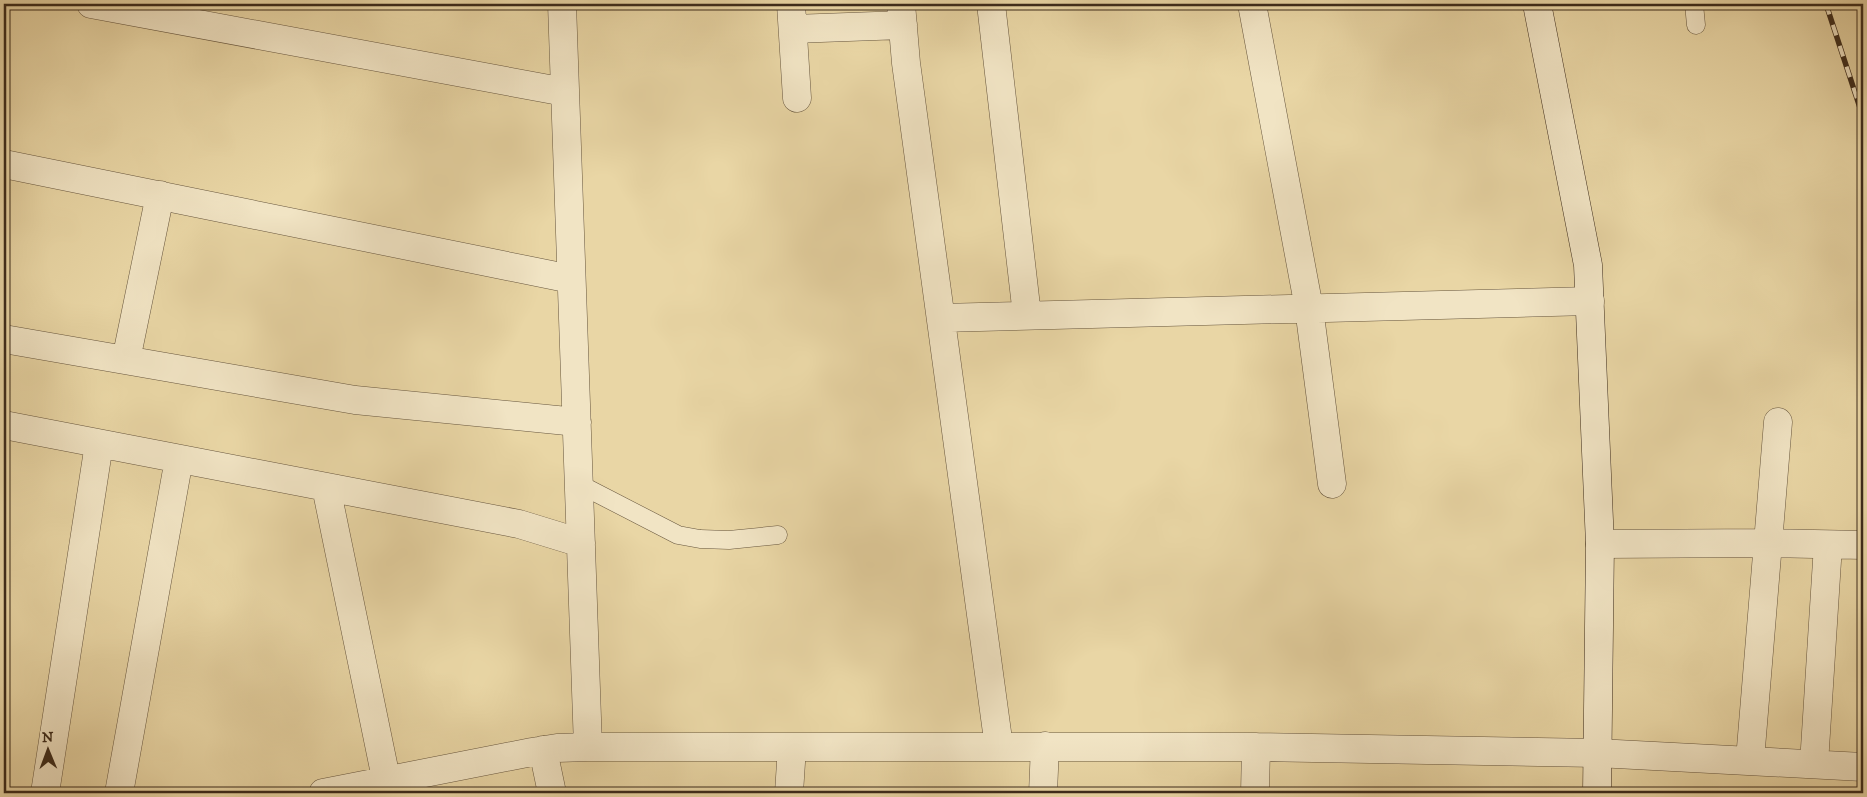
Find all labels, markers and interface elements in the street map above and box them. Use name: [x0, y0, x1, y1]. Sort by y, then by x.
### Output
north arrow: [22, 724, 72, 774]
text: N: [42, 729, 54, 747]

